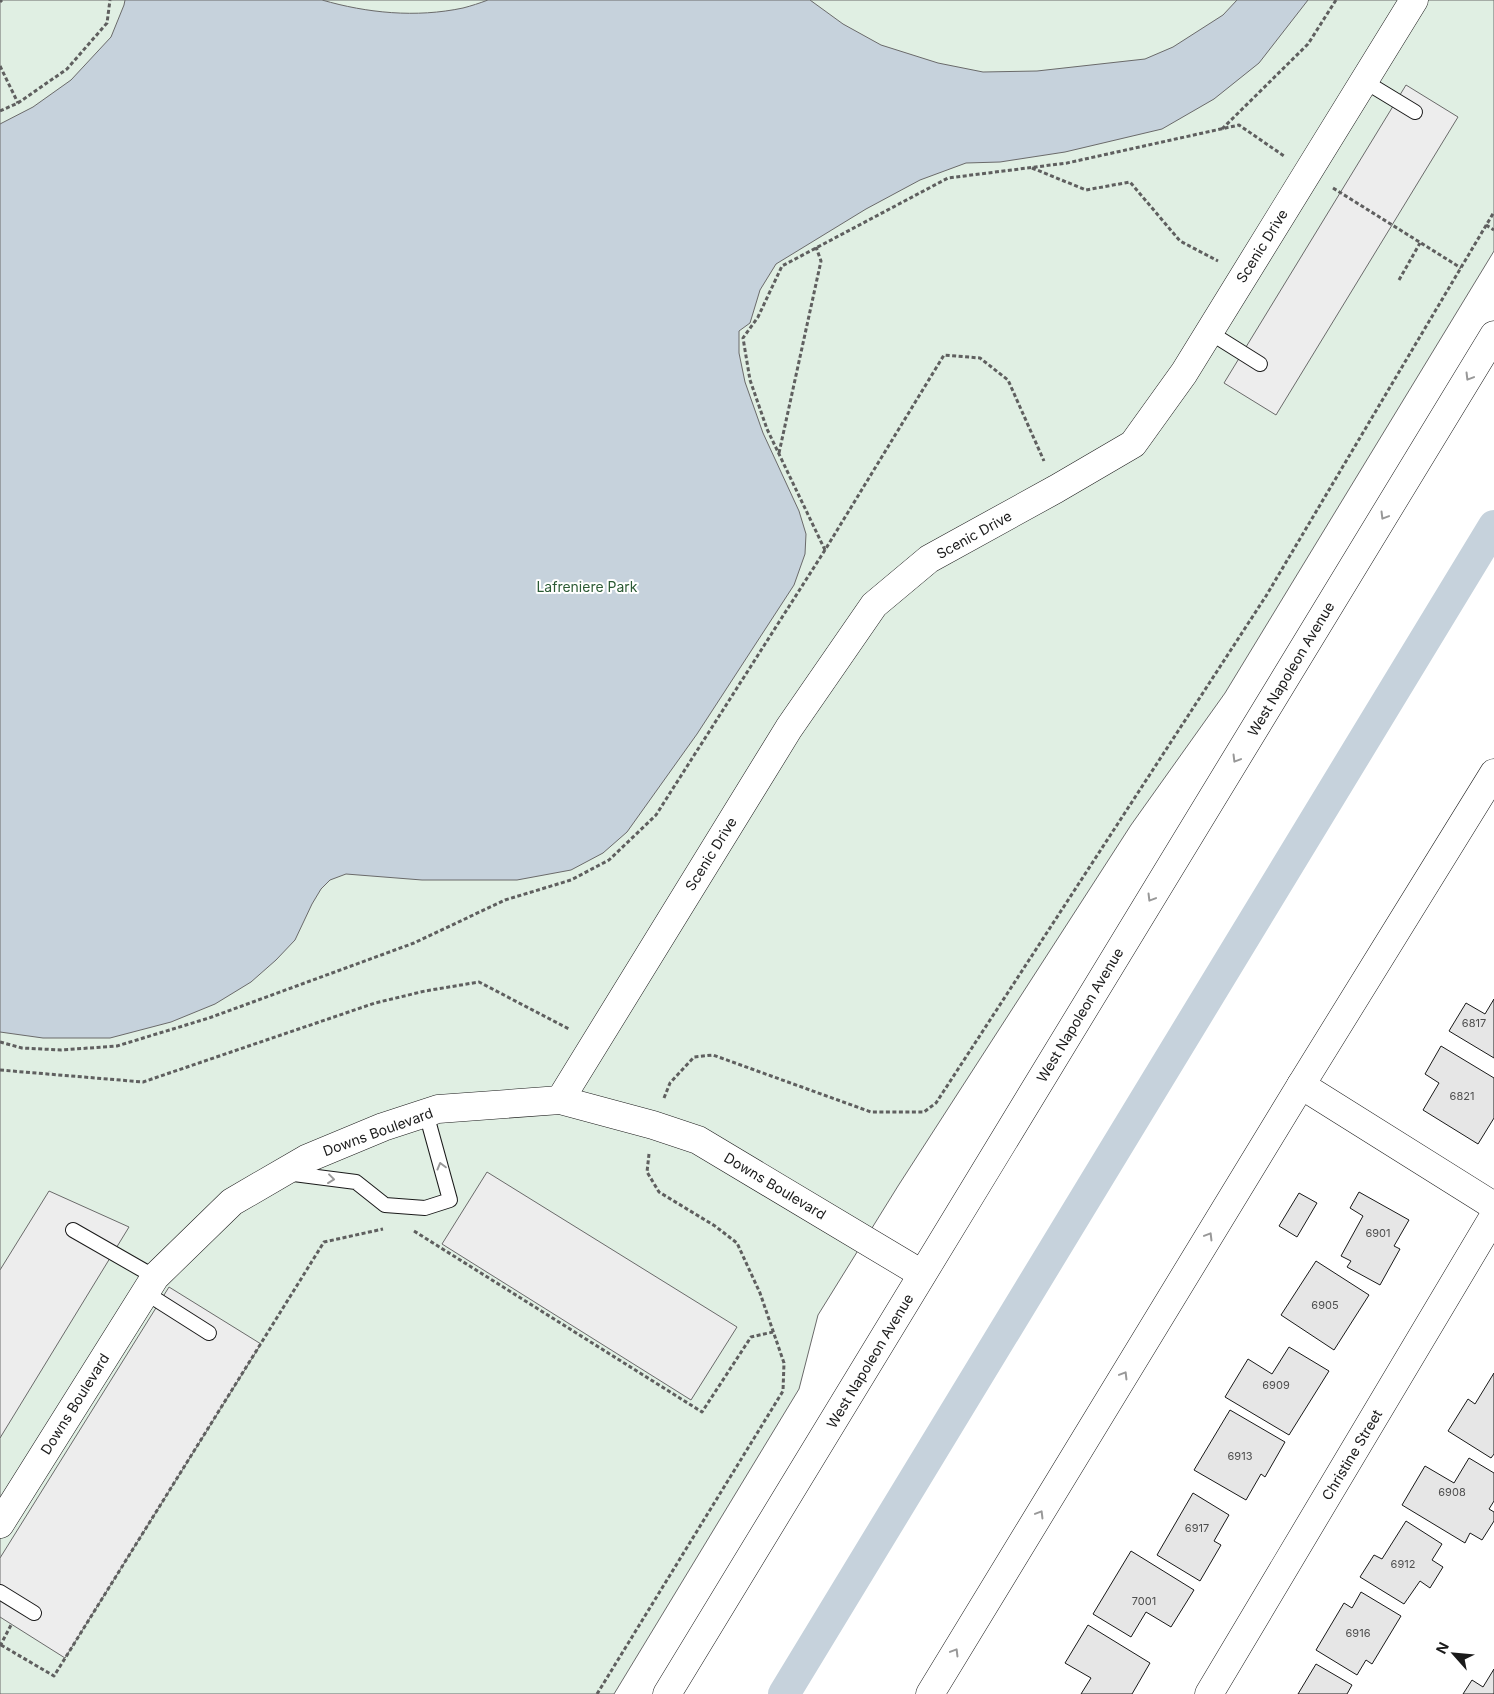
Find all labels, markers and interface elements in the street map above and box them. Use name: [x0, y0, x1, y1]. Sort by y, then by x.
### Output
street label: Scenic Drive: [1232, 206, 1291, 286]
one-way arrow: [1465, 372, 1475, 381]
street label: Scenic Drive: [933, 507, 1014, 562]
one-way arrow: [1381, 510, 1391, 519]
park label: Lafreniere Park: [536, 578, 638, 595]
street label: West Napoleon Avenue: [1244, 598, 1337, 739]
one-way arrow: [1232, 754, 1242, 763]
street label: Scenic Drive: [681, 814, 740, 894]
one-way arrow: [1148, 893, 1158, 902]
street label: West Napoleon Avenue: [1033, 944, 1126, 1085]
house number: 6817: [1462, 1016, 1486, 1030]
house number: 6821: [1450, 1089, 1474, 1103]
street label: Downs Boulevard: [321, 1104, 435, 1159]
street label: Downs Boulevard: [721, 1148, 829, 1223]
one-way arrow: [436, 1163, 446, 1171]
one-way arrow: [327, 1173, 335, 1184]
house number: 6901: [1365, 1226, 1391, 1240]
one-way arrow: [1202, 1233, 1212, 1242]
street label: West Napoleon Avenue: [823, 1290, 916, 1431]
house number: 6905: [1311, 1298, 1339, 1312]
street label: Downs Boulevard: [37, 1350, 112, 1457]
one-way arrow: [1118, 1371, 1128, 1380]
house number: 6909: [1262, 1378, 1290, 1392]
street label: Christine Street: [1318, 1406, 1385, 1503]
house number: 6913: [1228, 1449, 1253, 1463]
house number: 6908: [1438, 1485, 1466, 1499]
one-way arrow: [1033, 1510, 1043, 1519]
house number: 6917: [1185, 1521, 1209, 1535]
house number: 6912: [1391, 1557, 1415, 1571]
house number: 7001: [1132, 1594, 1156, 1608]
house number: 6916: [1346, 1626, 1371, 1640]
north arrow: [1429, 1629, 1479, 1679]
text: N: [1432, 1639, 1452, 1656]
one-way arrow: [949, 1649, 959, 1658]

